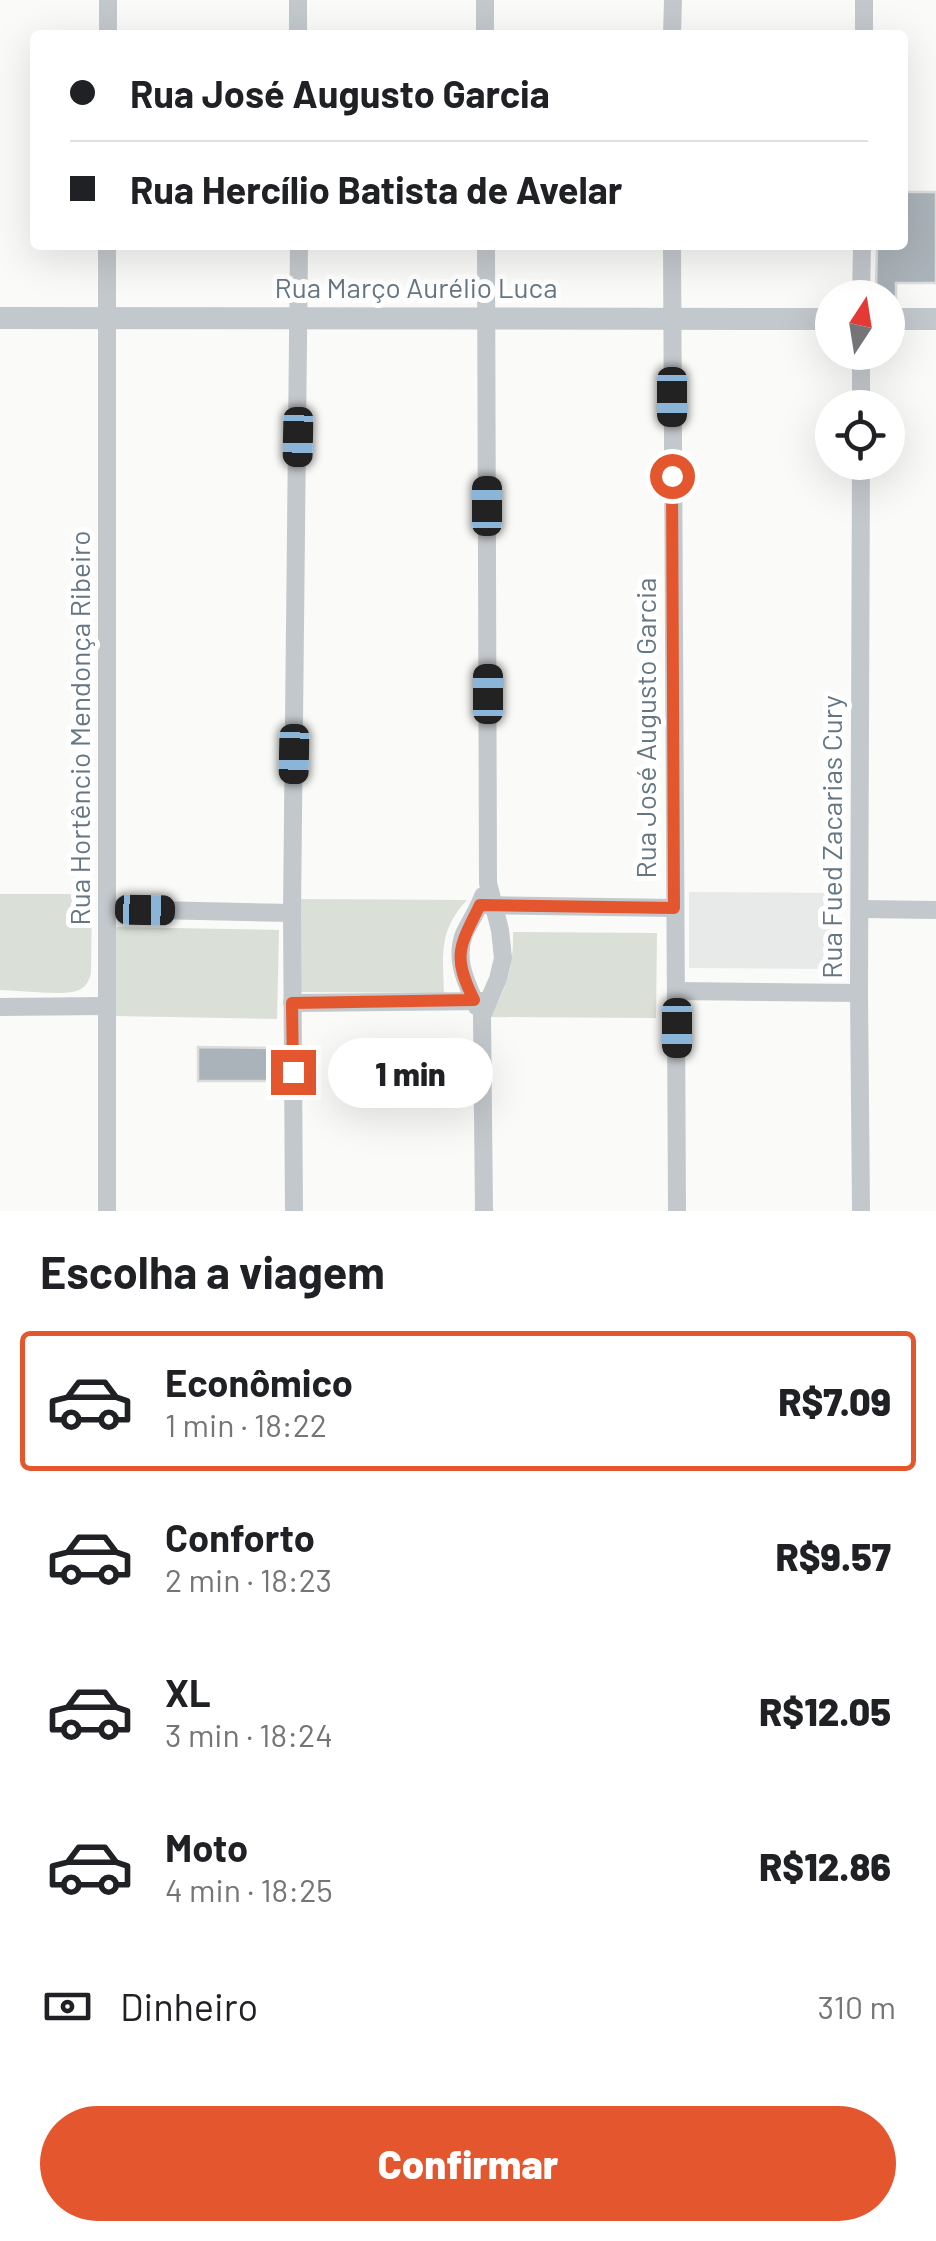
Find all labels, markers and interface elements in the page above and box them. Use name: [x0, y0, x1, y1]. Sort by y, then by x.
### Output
text: Rua José Augusto Garcia: [130, 70, 550, 116]
text: Rua Hercílio Batista de Avelar: [130, 166, 622, 212]
street label: Rua Março Aurélio Luca: [275, 270, 557, 304]
north arrow: [815, 280, 905, 370]
map controls: [815, 280, 905, 480]
car: [657, 367, 687, 427]
button: locate: [815, 390, 905, 480]
car: [282, 407, 314, 467]
route start: [650, 454, 695, 499]
car: [472, 476, 502, 536]
street label: Rua Hortêncio Mendonça Ribeiro: [62, 531, 96, 925]
street label: Rua José Augusto Garcia: [628, 578, 662, 878]
car: [473, 664, 503, 724]
street label: Rua Fued Zacarias Cury: [814, 695, 848, 979]
car: [278, 724, 310, 784]
car: [115, 894, 175, 926]
car: [662, 998, 692, 1058]
callout: 1 min: [328, 1037, 493, 1107]
route end: [271, 1050, 316, 1095]
text: 1 min: [375, 1054, 446, 1092]
text: Escolha a viagem: [40, 1244, 385, 1298]
icon: car: [45, 1356, 135, 1446]
text: Econômico: [165, 1359, 353, 1405]
text: R$7.09: [778, 1378, 891, 1424]
text: 1 min · 18:22: [165, 1405, 327, 1443]
icon: car: [45, 1511, 135, 1601]
text: Conforto: [165, 1514, 315, 1560]
text: R$9.57: [775, 1533, 891, 1579]
text: 2 min · 18:23: [165, 1560, 332, 1598]
icon: car: [45, 1666, 135, 1756]
text: XL: [165, 1669, 211, 1715]
text: R$12.05: [759, 1688, 891, 1734]
text: 3 min · 18:24: [165, 1715, 333, 1753]
icon: car: [45, 1821, 135, 1911]
text: Moto: [165, 1824, 248, 1870]
text: R$12.86: [759, 1843, 891, 1889]
text: 4 min · 18:25: [165, 1870, 333, 1908]
icon: cash: [40, 1979, 95, 2034]
text: Dinheiro: [120, 1983, 258, 2029]
text: 310 m: [818, 1987, 896, 2025]
button: Confirmar: [40, 2106, 896, 2221]

